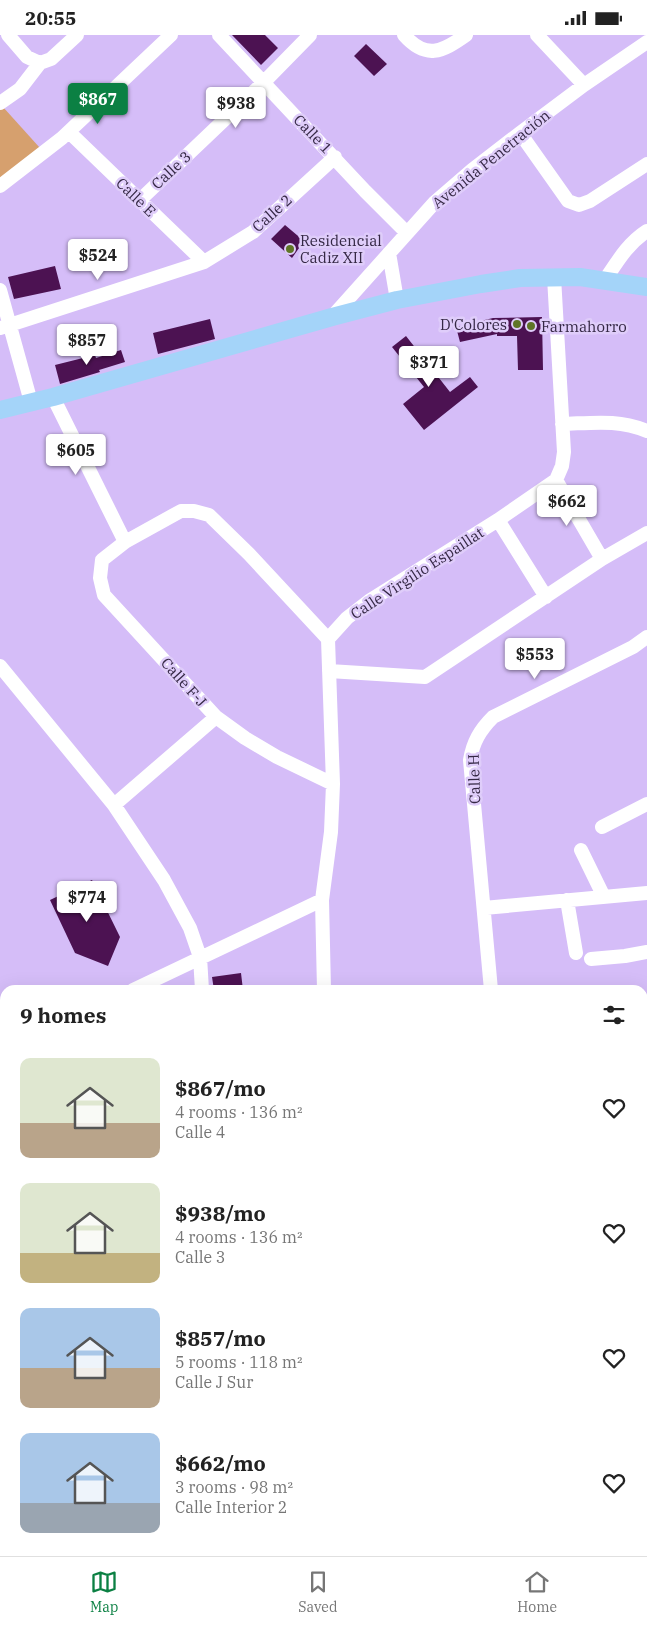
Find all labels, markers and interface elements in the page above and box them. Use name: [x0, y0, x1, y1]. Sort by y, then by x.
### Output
text: 20:55: [25, 6, 76, 30]
pin: $867: [68, 83, 128, 125]
pin: $938: [206, 87, 266, 129]
text: $867: [79, 89, 117, 109]
text: $938: [217, 93, 255, 113]
street label: Avenida Penetración: [428, 105, 554, 212]
street label: Calle 1: [290, 110, 336, 158]
street label: Calle 3: [147, 147, 195, 193]
street label: Calle E: [112, 174, 160, 220]
street label: Calle 2: [248, 190, 296, 236]
place label: Residencial Cadiz XII: [300, 231, 382, 267]
pin: $524: [68, 239, 128, 281]
marker: Residencial Cadiz XII: [284, 243, 296, 255]
text: $524: [79, 245, 117, 265]
place label: D'Colores: [440, 315, 507, 334]
place label: Farmahorro: [541, 317, 627, 336]
marker: D'Colores: [511, 318, 523, 330]
marker: Farmahorro: [525, 320, 537, 332]
pin: $857: [57, 323, 117, 366]
text: $857: [68, 330, 106, 350]
pin: $371: [399, 345, 459, 388]
text: $371: [410, 352, 448, 372]
pin: $605: [46, 433, 106, 476]
text: $605: [57, 440, 95, 460]
pin: $662: [537, 485, 597, 527]
text: $662: [548, 491, 586, 511]
street label: Calle Virgilio Espaillat: [347, 523, 487, 623]
pin: $553: [505, 637, 565, 680]
text: $553: [516, 644, 554, 664]
street label: Calle F-J: [157, 654, 211, 711]
street label: Calle H: [464, 754, 484, 804]
pin: $774: [57, 881, 117, 923]
text: $774: [68, 887, 106, 907]
text: 9 homes: [20, 1001, 106, 1029]
icon: filters: [600, 1001, 628, 1029]
text: $867/mo: [175, 1074, 266, 1102]
icon: home: [60, 1078, 120, 1138]
icon: heart: [600, 1094, 628, 1122]
text: 4 rooms · 136 m²: [175, 1102, 303, 1122]
text: Calle 4: [175, 1122, 225, 1142]
text: $938/mo: [175, 1199, 266, 1227]
icon: home: [60, 1203, 120, 1263]
icon: heart: [600, 1219, 628, 1247]
text: 4 rooms · 136 m²: [175, 1227, 303, 1247]
text: Calle 3: [175, 1247, 225, 1267]
text: $857/mo: [175, 1324, 266, 1352]
icon: home: [60, 1328, 120, 1388]
icon: heart: [600, 1344, 628, 1372]
text: 5 rooms · 118 m²: [175, 1352, 303, 1372]
text: Calle J Sur: [175, 1372, 253, 1392]
text: $662/mo: [175, 1449, 266, 1477]
icon: home: [60, 1453, 120, 1513]
icon: heart: [600, 1469, 628, 1497]
text: 3 rooms · 98 m²: [175, 1477, 293, 1497]
text: Calle Interior 2: [175, 1497, 287, 1517]
tab: Map: [90, 1568, 118, 1616]
tab: Saved: [298, 1568, 337, 1616]
tab: Home: [517, 1568, 557, 1616]

